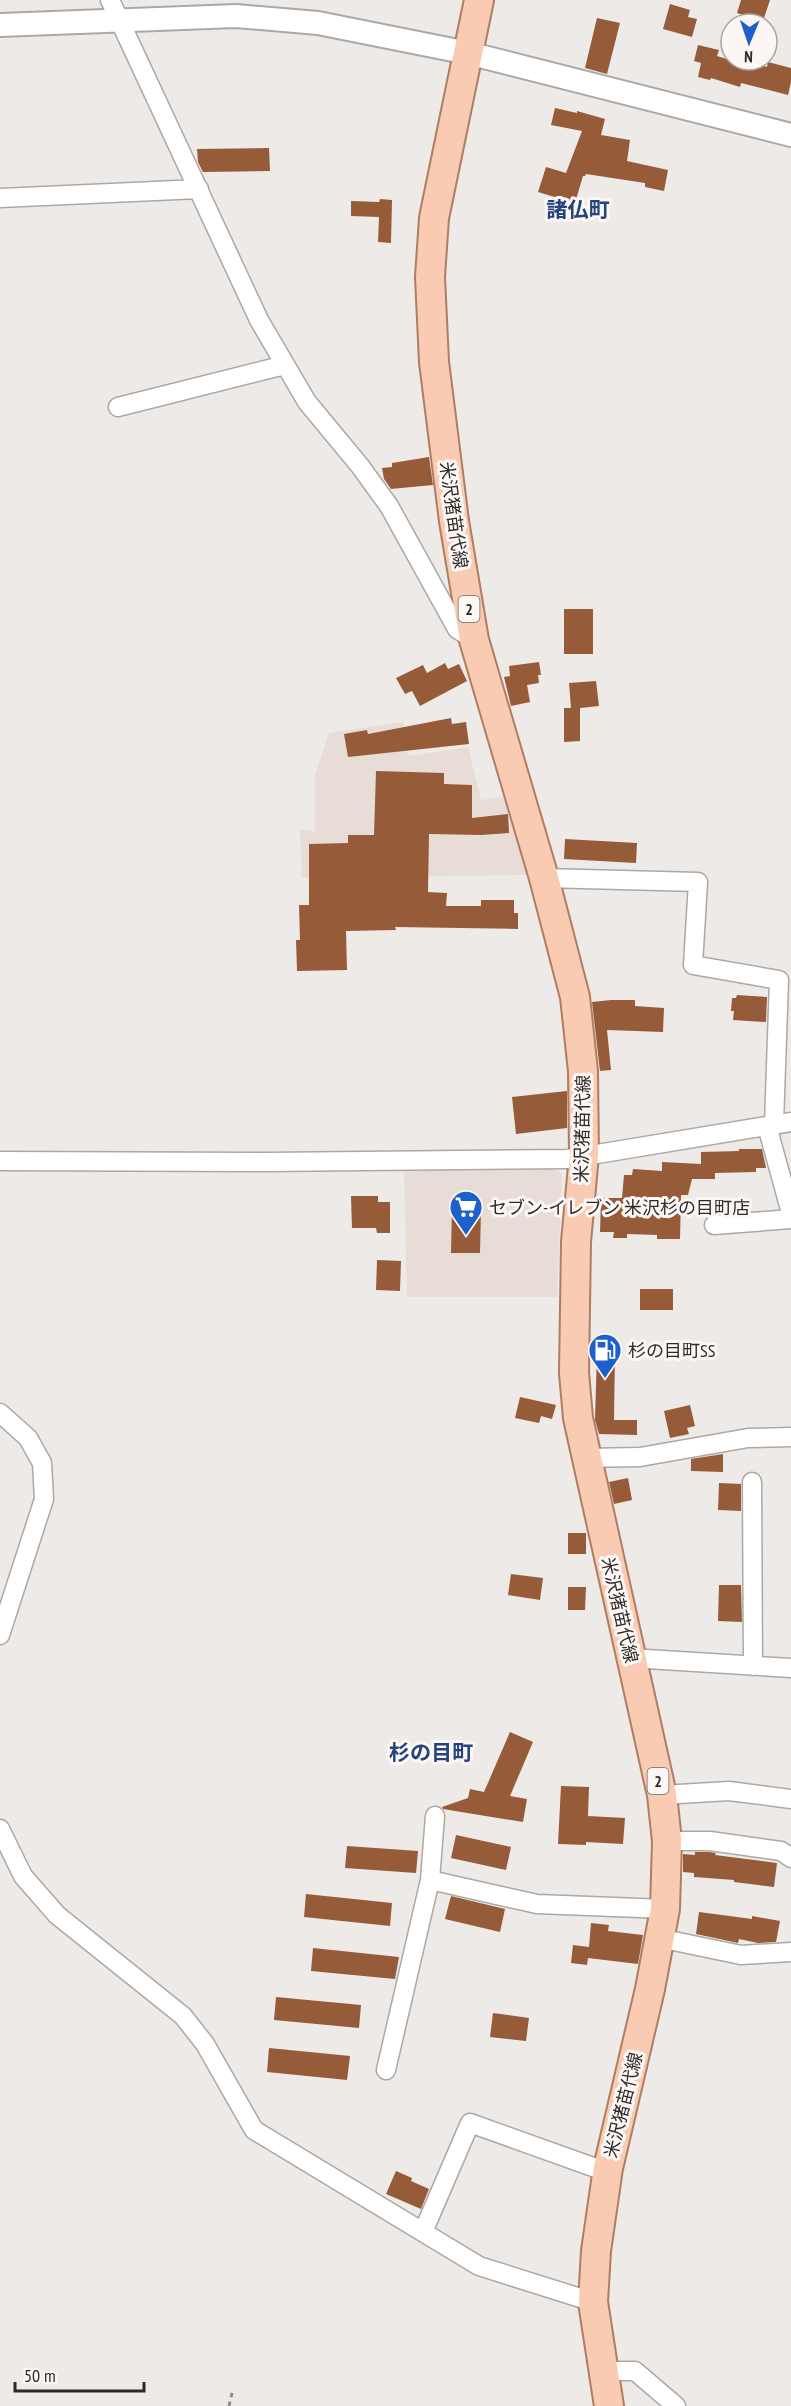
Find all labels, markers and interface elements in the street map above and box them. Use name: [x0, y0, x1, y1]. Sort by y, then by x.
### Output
north arrow: [719, 12, 779, 72]
text: N: [744, 47, 753, 67]
district label: 諸仏町: [547, 196, 610, 223]
street label: 米沢猪苗代線: [435, 460, 473, 570]
road number: 2: [458, 596, 480, 622]
street label: 米沢猪苗代線: [570, 1075, 594, 1183]
supermarket icon: セブン-イレブン 米沢杉の目町店: [448, 1189, 484, 1236]
place label: セブン-イレブン 米沢杉の目町店: [489, 1196, 750, 1219]
fuel station icon: 杉の目町SS: [587, 1332, 623, 1379]
place label: 杉の目町SS: [628, 1339, 716, 1362]
street label: 米沢猪苗代線: [597, 1555, 643, 1665]
district label: 杉の目町: [389, 1739, 473, 1766]
road number: 2: [648, 1768, 668, 1794]
street label: 米沢猪苗代線: [599, 2050, 647, 2160]
scale bar: [15, 2355, 144, 2393]
text: 50 m: [24, 2364, 56, 2387]

